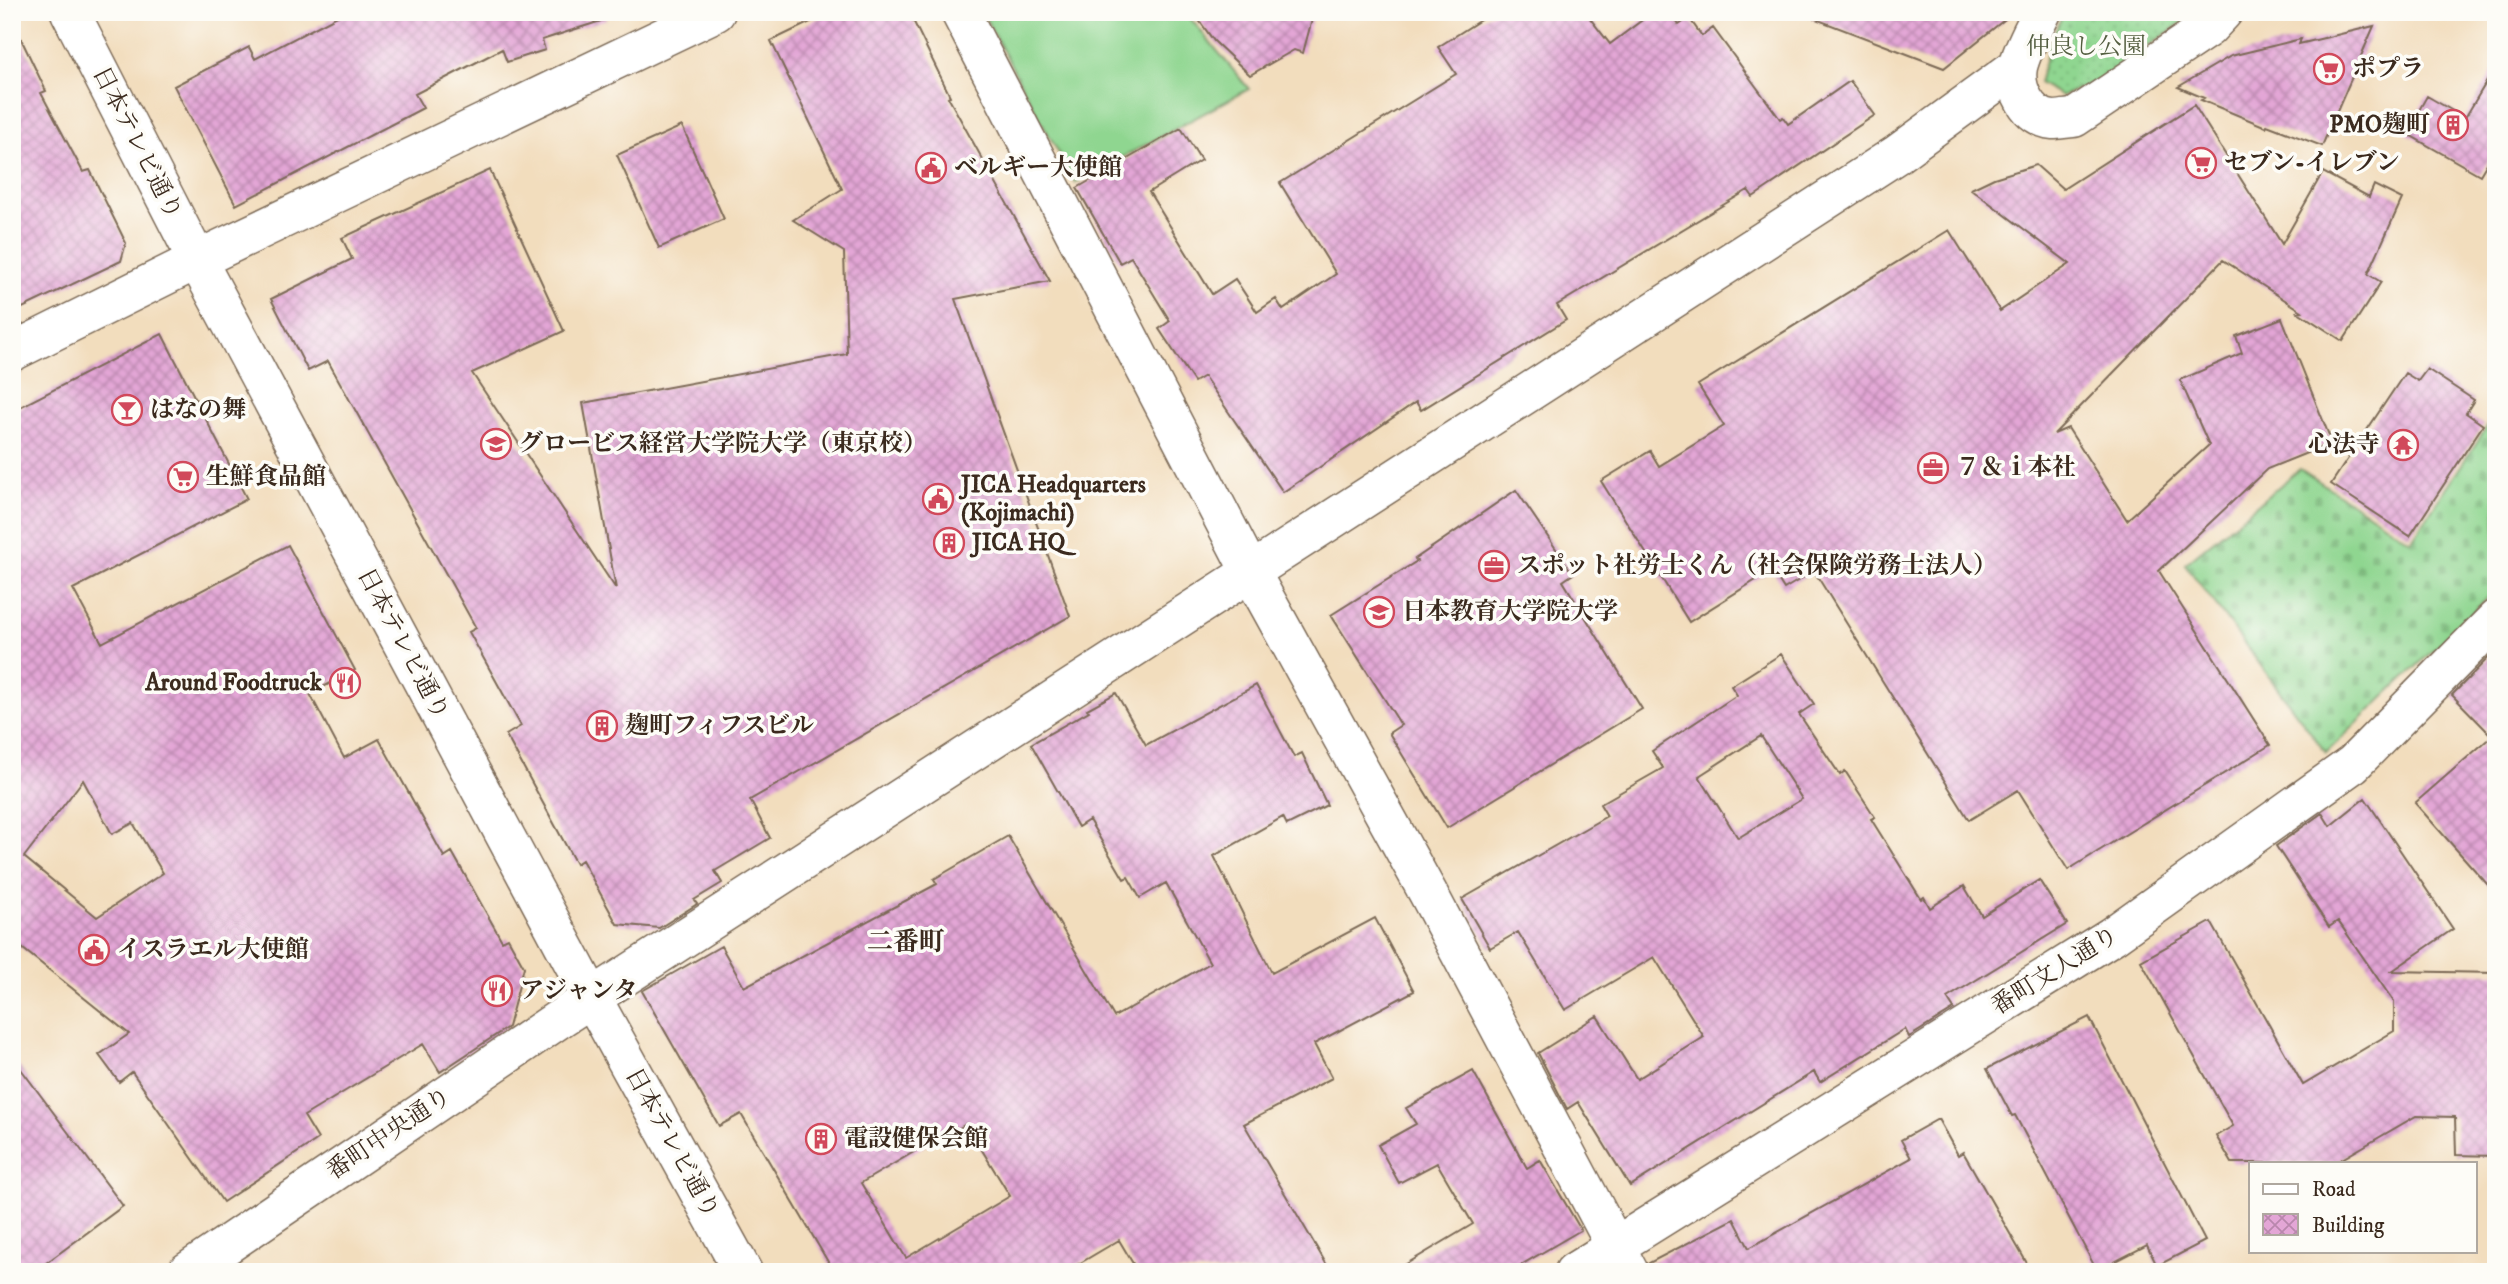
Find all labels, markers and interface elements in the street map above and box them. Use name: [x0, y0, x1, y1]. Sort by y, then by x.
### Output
park label: 仲良し公園: [2026, 32, 2146, 62]
supermarket icon: ポプラ: [2312, 52, 2346, 86]
place label: ポプラ: [2352, 54, 2424, 84]
street label: 日本テレビ通り: [86, 62, 188, 224]
building icon: PMO麹町: [2436, 108, 2470, 142]
place label: PMO麹町: [2329, 110, 2430, 140]
supermarket icon: セブン-イレブン: [2184, 146, 2218, 180]
place label: セブン-イレブン: [2224, 148, 2400, 178]
public building icon: ベルギー大使館: [914, 151, 948, 185]
place label: ベルギー大使館: [954, 153, 1122, 183]
bar icon: はなの舞: [110, 393, 144, 427]
place label: はなの舞: [150, 395, 246, 425]
school or university icon: グロービス経営大学院大学（東京校）: [479, 427, 513, 461]
temple icon: 心法寺: [2386, 428, 2420, 462]
place label: グロービス経営大学院大学（東京校）: [519, 429, 927, 459]
place label: 心法寺: [2308, 430, 2380, 460]
office icon: ７＆ｉ本社: [1916, 451, 1950, 485]
place label: ７＆ｉ本社: [1956, 453, 2076, 483]
supermarket icon: 生鮮食品館: [166, 460, 200, 494]
place label: 生鮮食品館: [206, 462, 326, 492]
place label: JICA Headquarters (Kojimachi): [958, 470, 1146, 528]
public building icon: JICA Headquarters (Kojimachi): [921, 482, 955, 516]
building icon: JICA HQ: [932, 526, 966, 560]
place label: JICA HQ: [969, 528, 1077, 558]
office icon: スポット社労士くん（社会保険労務士法人）: [1477, 549, 1511, 583]
place label: スポット社労士くん（社会保険労務士法人）: [1517, 551, 1997, 581]
street label: 日本テレビ通り: [350, 563, 456, 725]
school or university icon: 日本教育大学院大学: [1362, 595, 1396, 629]
place label: 日本教育大学院大学: [1402, 597, 1618, 627]
restaurant icon: Around Foodtruck: [328, 666, 362, 700]
place label: Around Foodtruck: [144, 668, 323, 698]
building icon: 麹町フィフスビル: [585, 709, 619, 743]
place label: 麹町フィフスビル: [625, 711, 814, 741]
street label: 番町文人通り: [1986, 920, 2124, 1022]
district label: 二番町: [867, 926, 945, 959]
public building icon: イスラエル大使館: [77, 933, 111, 967]
place label: イスラエル大使館: [117, 935, 309, 965]
restaurant icon: アジャンタ: [480, 974, 514, 1008]
place label: アジャンタ: [520, 976, 638, 1006]
street label: 日本テレビ通り: [618, 1062, 726, 1224]
street label: 番町中央通り: [321, 1081, 457, 1187]
building icon: 電設健保会館: [804, 1122, 838, 1156]
place label: 電設健保会館: [844, 1124, 988, 1154]
legend: [2249, 1162, 2476, 1252]
text: Road: [2312, 1177, 2356, 1203]
text: Building: [2312, 1213, 2385, 1239]

